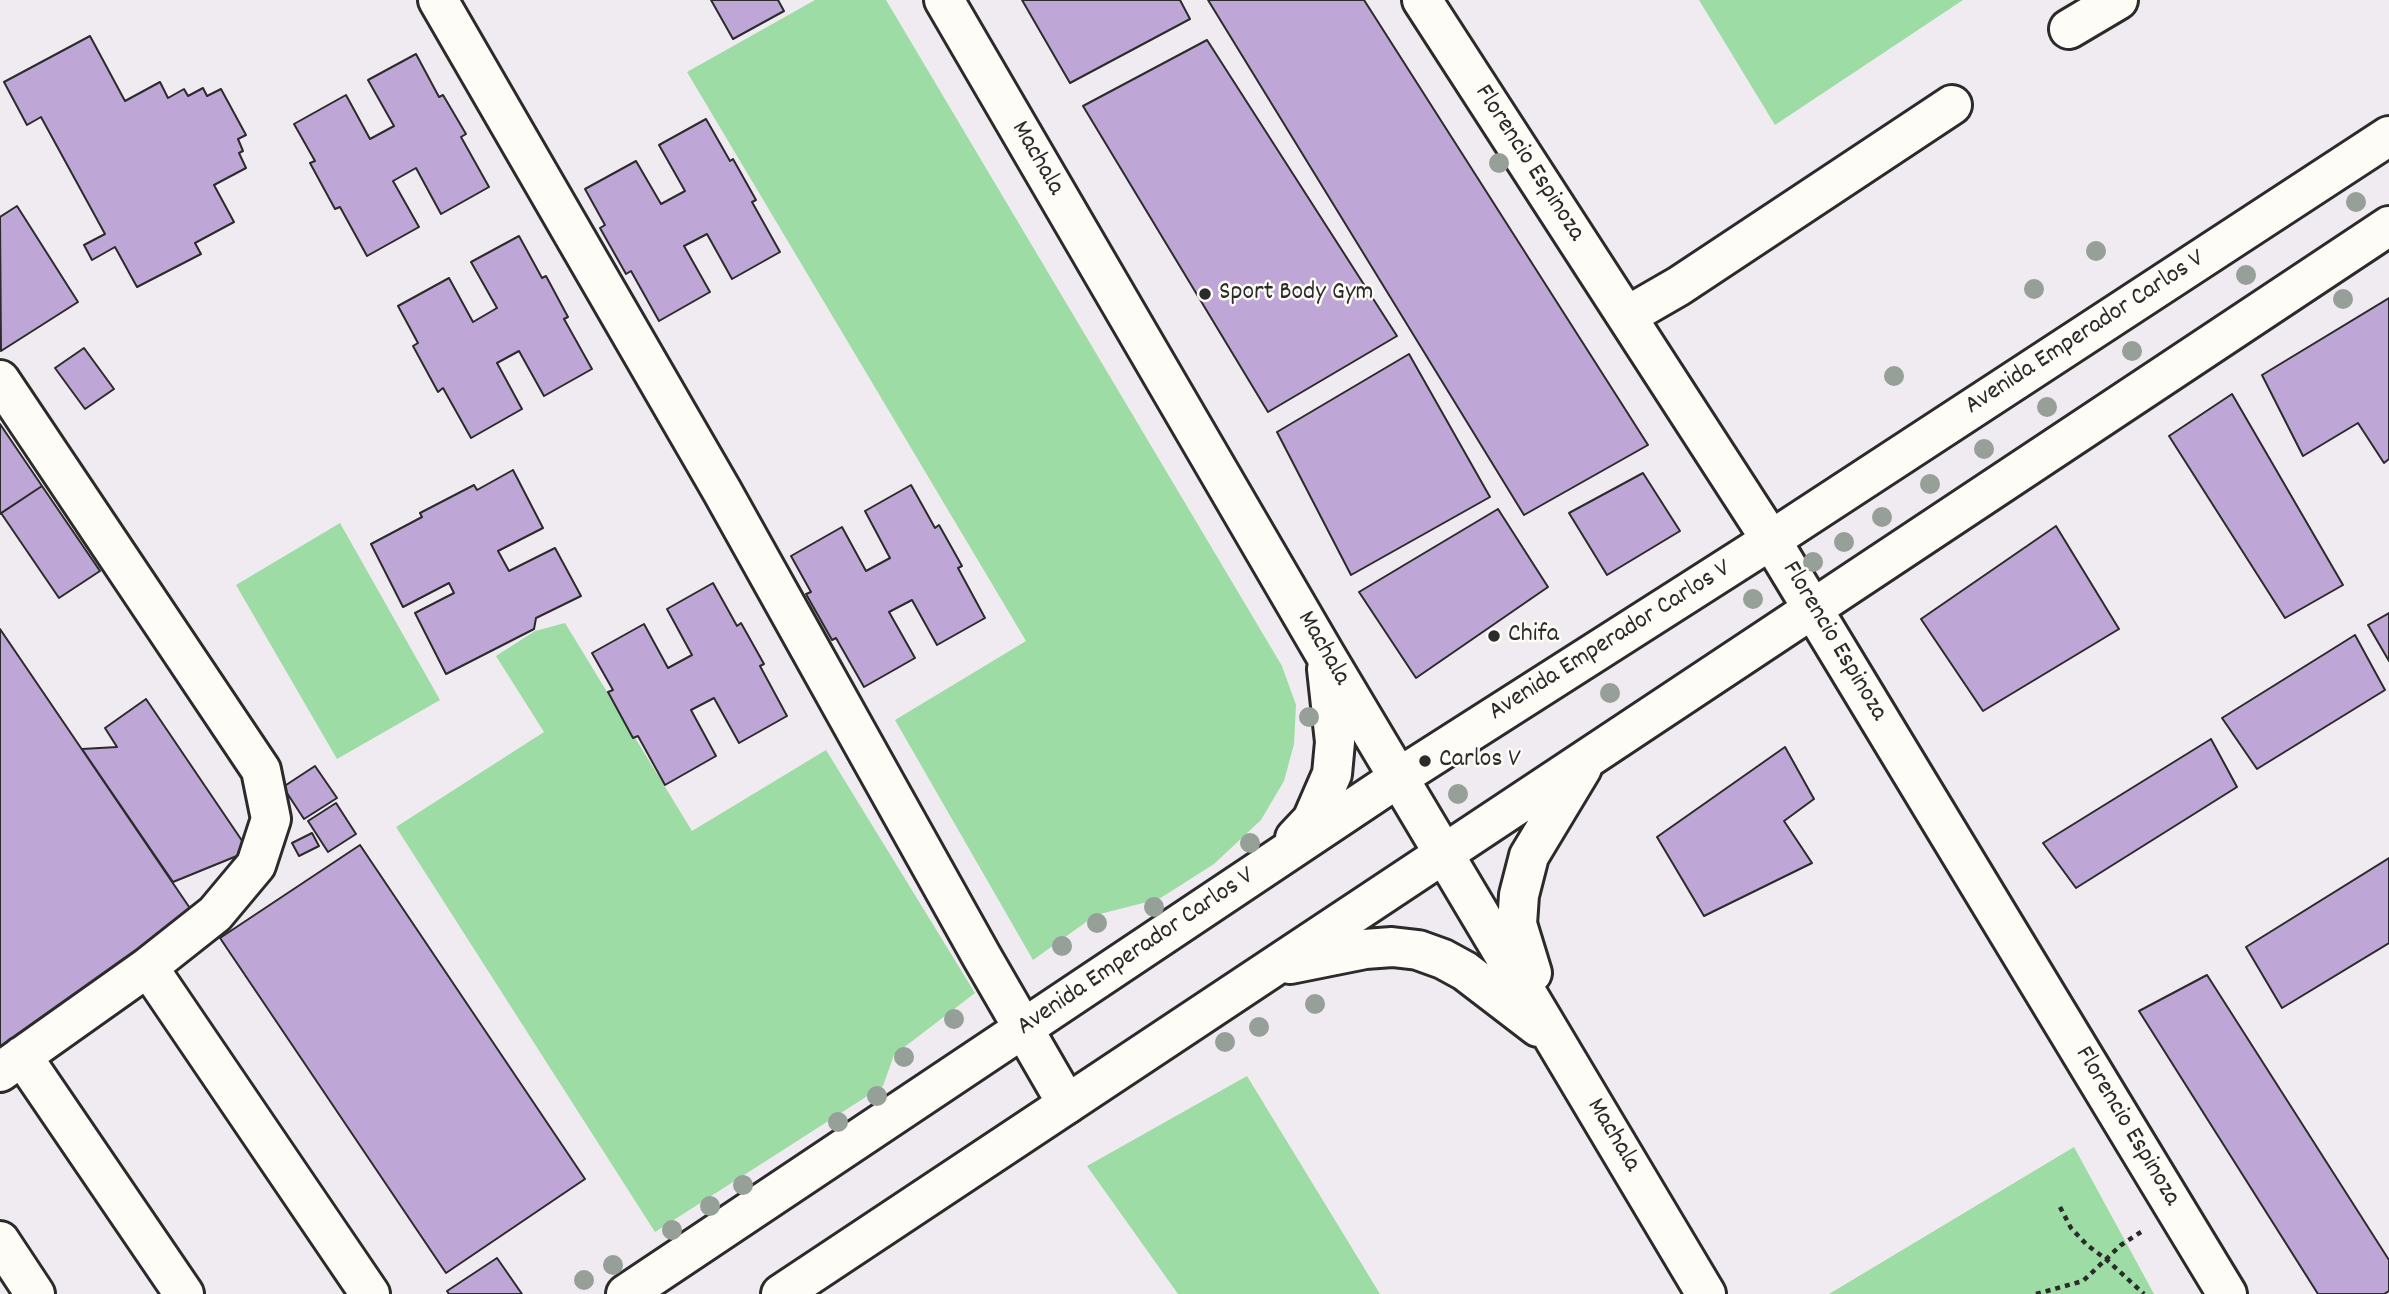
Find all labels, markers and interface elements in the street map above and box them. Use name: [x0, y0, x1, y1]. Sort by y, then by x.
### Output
street label: Florencio Espinoza: [1466, 80, 1590, 248]
street label: Machala: [1002, 116, 1070, 202]
street label: Avenida Emperador Carlos V: [1960, 245, 2212, 423]
place label: Sport Body Gym: [1219, 278, 1373, 310]
marker: Sport Body Gym: [1197, 286, 1213, 302]
street label: Avenida Emperador Carlos V: [1484, 555, 1738, 729]
street label: Florencio Espinoza: [1773, 557, 1893, 727]
street label: Machala: [1288, 606, 1356, 692]
place label: Chifa: [1508, 620, 1559, 652]
marker: Chifa: [1486, 628, 1502, 644]
place label: Carlos V: [1439, 745, 1521, 777]
marker: Carlos V: [1417, 753, 1433, 769]
street label: Avenida Emperador Carlos V: [1012, 862, 1262, 1044]
street label: Florencio Espinoza: [2066, 1042, 2186, 1212]
street label: Machala: [1578, 1094, 1646, 1178]

